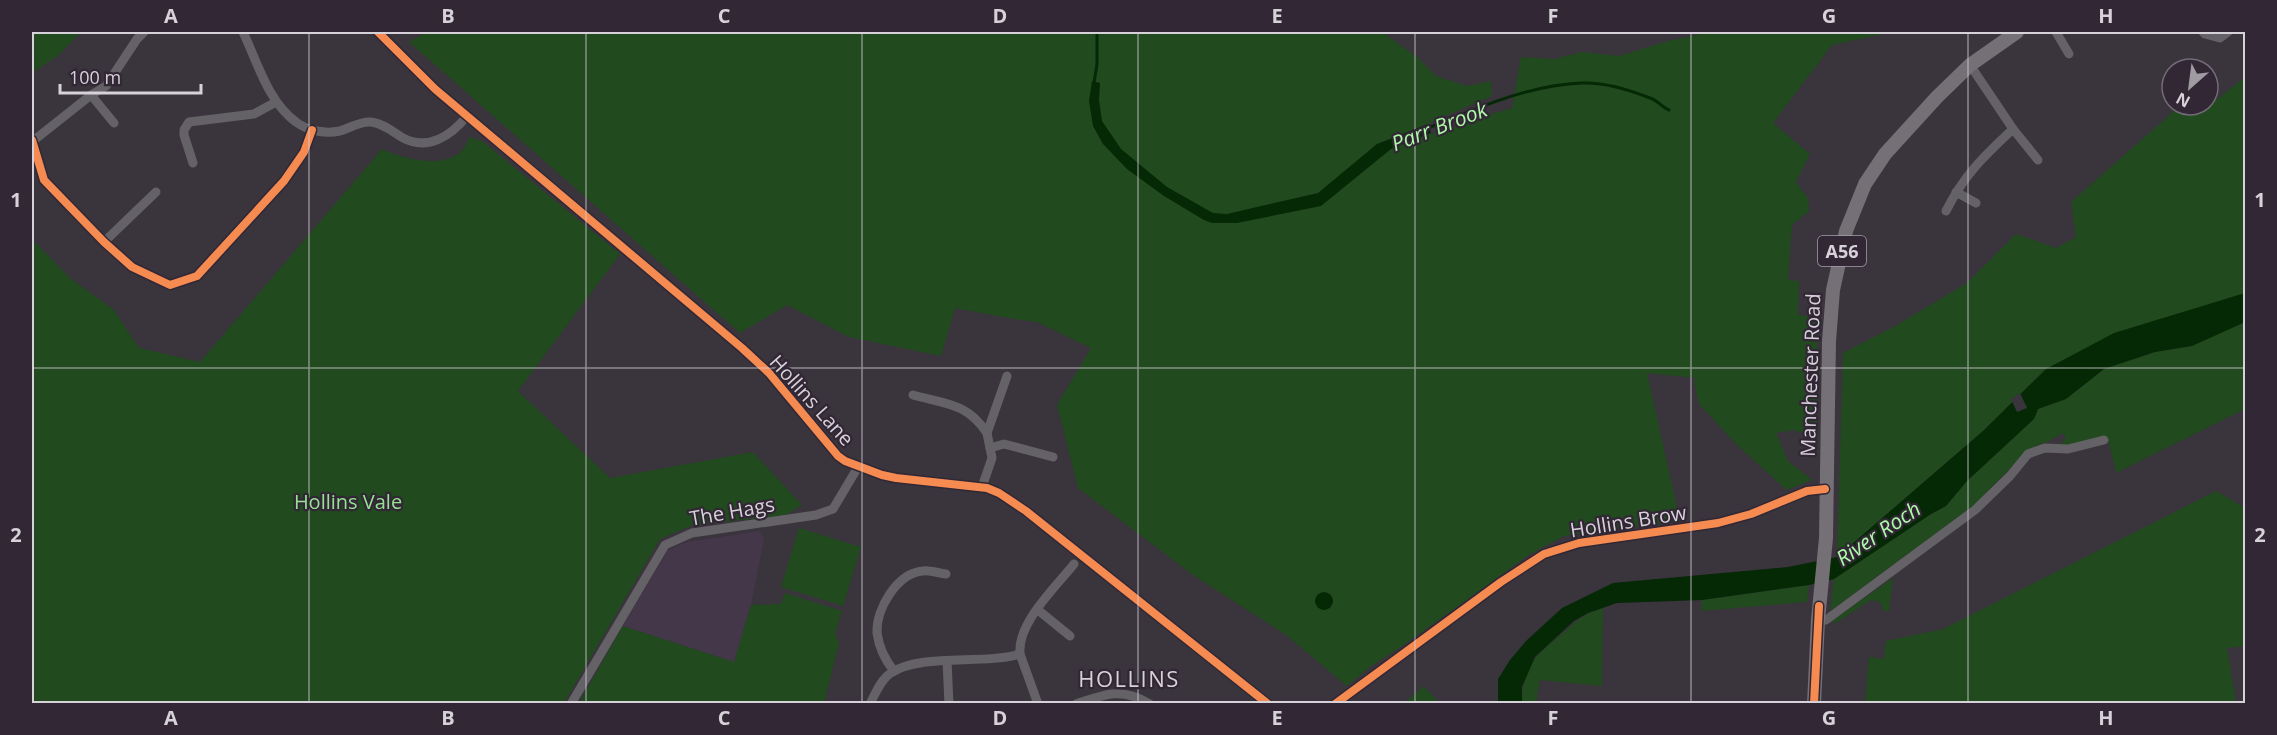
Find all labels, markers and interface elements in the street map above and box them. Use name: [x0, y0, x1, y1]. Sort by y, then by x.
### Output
text: A: [164, 2, 178, 29]
text: B: [441, 2, 455, 29]
text: C: [718, 2, 731, 29]
text: D: [993, 2, 1007, 29]
text: E: [1271, 2, 1283, 29]
text: F: [1548, 2, 1558, 29]
text: G: [1822, 2, 1836, 29]
text: H: [2098, 2, 2114, 29]
scale bar: [60, 57, 201, 95]
north arrow: [2160, 57, 2220, 117]
text: 100 m: [69, 65, 121, 89]
text: N: [2172, 87, 2194, 113]
water label: Parr Brook: [1387, 95, 1492, 157]
text: 1: [10, 186, 22, 213]
text: 1: [2254, 186, 2266, 213]
road number: A56: [1818, 236, 1866, 266]
street label: Manchester Road: [1794, 293, 1826, 457]
street label: Hollins Lane: [764, 349, 860, 451]
park label: Hollins Vale: [294, 488, 402, 515]
street label: The Hags: [687, 490, 777, 532]
water label: River Roch: [1830, 494, 1926, 572]
street label: Hollins Brow: [1568, 498, 1689, 544]
text: 2: [10, 521, 22, 548]
text: 2: [2254, 521, 2266, 548]
district label: HOLLINS: [1078, 663, 1180, 693]
text: A: [164, 704, 178, 731]
text: B: [441, 704, 455, 731]
text: C: [718, 704, 731, 731]
text: D: [993, 704, 1007, 731]
text: E: [1271, 704, 1283, 731]
text: F: [1548, 704, 1558, 731]
text: G: [1822, 704, 1836, 731]
text: H: [2098, 704, 2114, 731]

